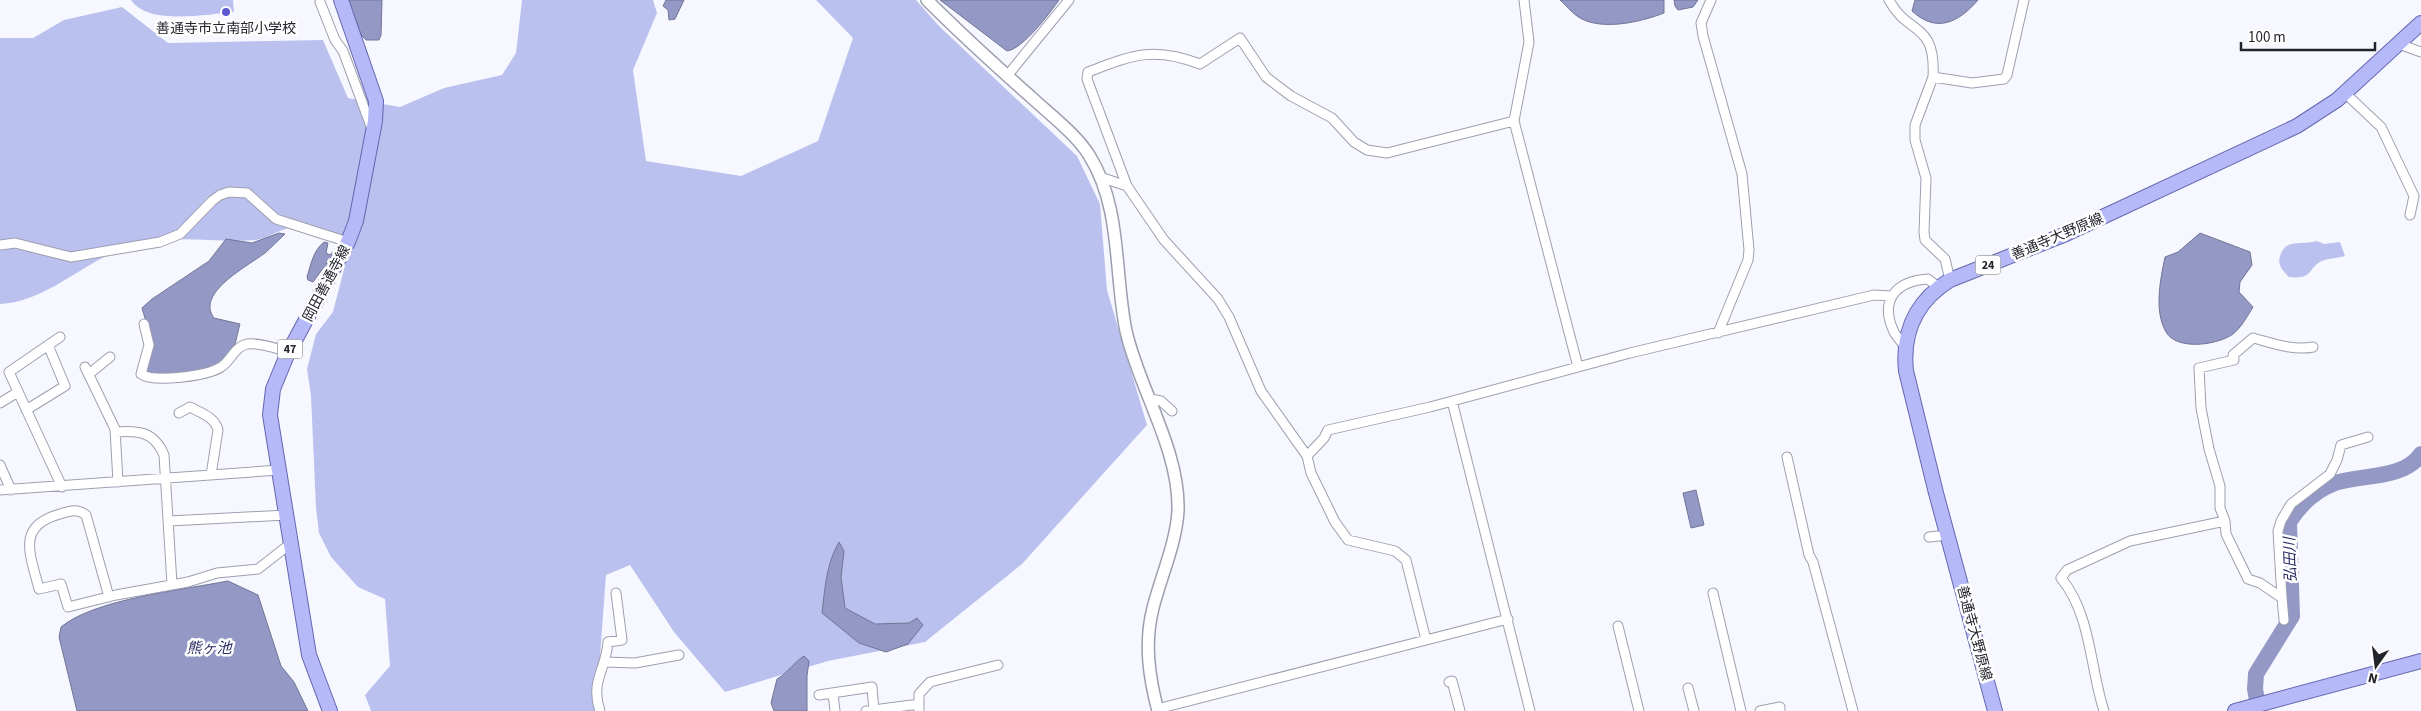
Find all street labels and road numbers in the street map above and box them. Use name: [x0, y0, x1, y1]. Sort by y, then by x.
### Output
street label: 善通寺大野原線: [2008, 209, 2106, 265]
street label: 岡田善通寺線: [298, 242, 355, 325]
road number: 24: [1976, 256, 2000, 274]
road number: 47: [278, 339, 302, 358]
street label: 善通寺大野原線: [1952, 583, 1996, 683]

